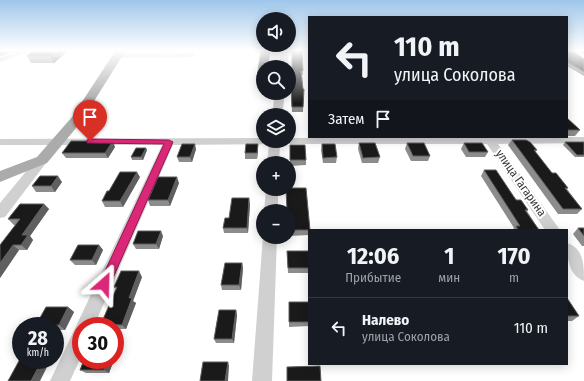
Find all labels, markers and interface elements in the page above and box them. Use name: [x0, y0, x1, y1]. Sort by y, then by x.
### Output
map controls: [256, 12, 296, 244]
button: sound: [256, 12, 296, 52]
text: 110 m: [394, 30, 460, 63]
icon: left: [328, 32, 380, 84]
button: search: [256, 60, 296, 100]
text: улица Соколова: [394, 64, 516, 86]
pin: [73, 100, 107, 141]
icon: arrive: [79, 106, 101, 128]
button: layers: [256, 108, 296, 148]
icon: arrive: [372, 108, 394, 130]
text: Затем: [328, 110, 364, 128]
street label: улица Гагарина: [493, 147, 549, 219]
button: +: [256, 156, 296, 196]
button: −: [256, 204, 296, 244]
text: 12:06: [347, 242, 399, 270]
text: 1: [444, 242, 454, 270]
text: 170: [497, 242, 531, 270]
position arrow: [83, 263, 125, 305]
text: Прибытие: [345, 270, 401, 285]
text: мин: [438, 270, 460, 285]
text: m: [509, 270, 519, 285]
text: Налево: [362, 311, 409, 329]
speed limit sign: 30: [72, 317, 124, 369]
icon: left: [328, 317, 350, 339]
text: 110 m: [514, 319, 548, 337]
text: 28: [28, 326, 48, 350]
text: улица Соколова: [362, 329, 450, 344]
text: km/h: [27, 347, 49, 359]

